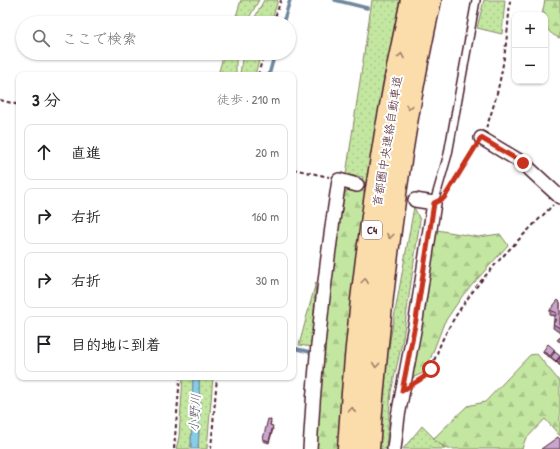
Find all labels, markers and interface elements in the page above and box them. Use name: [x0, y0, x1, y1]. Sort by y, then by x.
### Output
map controls: [512, 12, 548, 84]
button: +: [512, 12, 548, 48]
search box: [16, 16, 296, 60]
icon: search: [30, 27, 52, 49]
text: ここで検索: [62, 28, 137, 49]
button: −: [512, 48, 548, 84]
one-way arrow: [396, 53, 405, 59]
street label: 首都圏中央連絡自動車道: [368, 74, 406, 208]
text: 3 分: [32, 88, 61, 111]
text: 徒歩 · 210 m: [217, 90, 280, 108]
one-way arrow: [406, 104, 414, 111]
icon: ahead: [33, 141, 55, 163]
text: 直進: [71, 142, 101, 163]
text: 20 m: [255, 143, 279, 161]
route end: [514, 154, 532, 172]
icon: right: [33, 205, 55, 227]
text: 右折: [71, 206, 101, 227]
text: 160 m: [251, 207, 279, 225]
road number: C4: [362, 221, 382, 239]
one-way arrow: [386, 233, 395, 239]
icon: right: [33, 269, 55, 291]
text: 右折: [71, 270, 101, 291]
text: 30 m: [256, 271, 279, 289]
one-way arrow: [360, 278, 369, 284]
icon: arrive: [33, 333, 55, 355]
text: 目的地に到着: [71, 334, 161, 355]
route start: [422, 360, 440, 378]
one-way arrow: [371, 362, 380, 368]
water label: 小野川: [184, 393, 204, 433]
one-way arrow: [348, 407, 357, 413]

